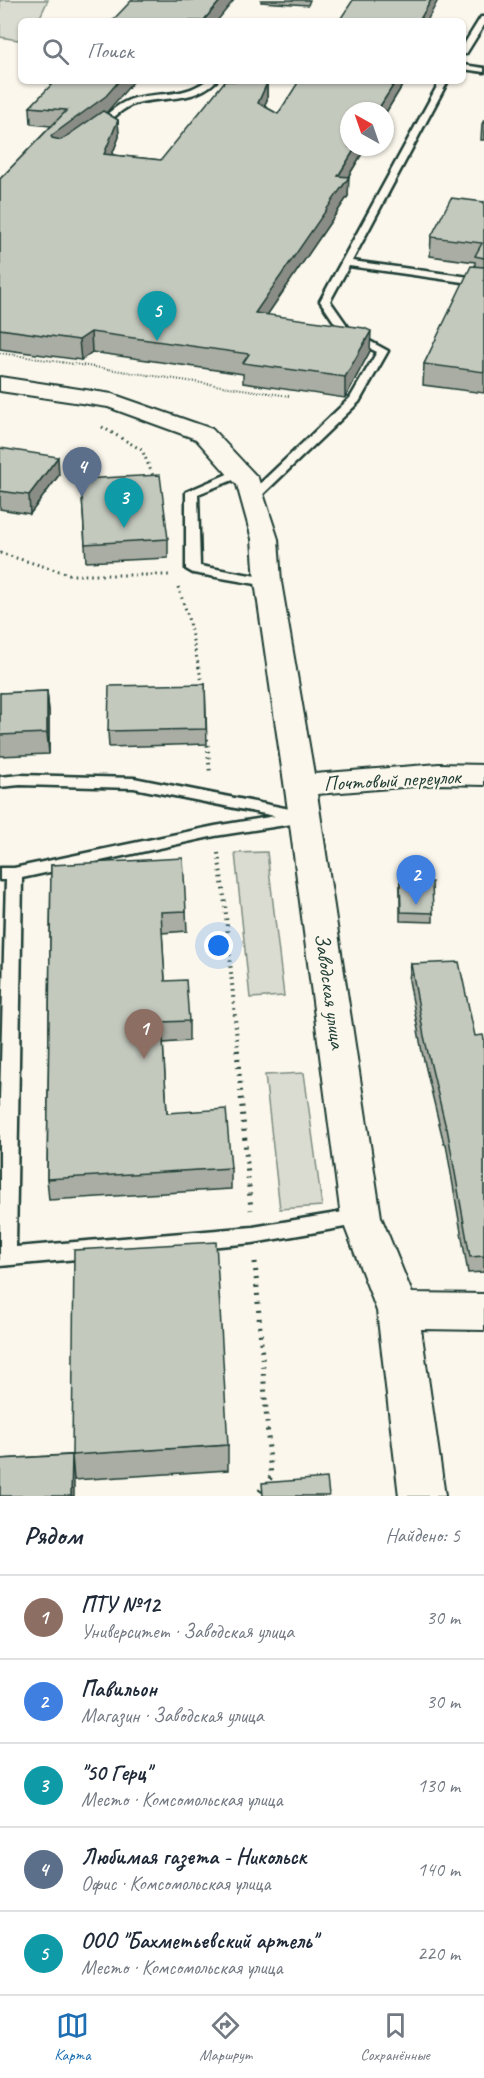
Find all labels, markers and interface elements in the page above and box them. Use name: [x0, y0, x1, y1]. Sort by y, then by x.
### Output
search box: [18, 18, 466, 84]
icon: search: [39, 35, 72, 68]
text: Поиск: [87, 37, 133, 65]
north arrow: [340, 102, 394, 156]
pin: 5: [138, 292, 176, 341]
pin: 4: [62, 448, 101, 497]
pin: 3: [104, 478, 144, 528]
street label: Почтовый переулок: [323, 763, 463, 797]
pin: 2: [396, 856, 436, 905]
your location: [204, 931, 233, 960]
street label: Заводская улица: [309, 932, 351, 1052]
pin: 1: [124, 1010, 164, 1059]
text: Рядом: [24, 1519, 82, 1552]
text: Найдено: 5: [385, 1523, 460, 1548]
text: ПТУ №12: [81, 1591, 160, 1619]
text: 1: [39, 1605, 48, 1630]
text: 30 m: [426, 1605, 460, 1630]
text: Университет · Заводская улица: [81, 1619, 294, 1644]
text: Павильон: [81, 1675, 157, 1703]
text: 2: [39, 1689, 48, 1714]
text: 30 m: [426, 1689, 460, 1714]
text: Магазин · Заводская улица: [81, 1703, 264, 1728]
text: "50 Герц": [81, 1759, 151, 1787]
text: 3: [39, 1773, 48, 1798]
text: 130 m: [417, 1773, 460, 1798]
text: Место · Комсомольская улица: [81, 1787, 283, 1812]
text: Любимая газета - Никольск: [81, 1843, 306, 1871]
text: 4: [39, 1857, 48, 1882]
text: 140 m: [417, 1857, 460, 1882]
text: Офис · Комсомольская улица: [81, 1871, 271, 1896]
text: ООО "Бахметьевский артель": [81, 1927, 317, 1955]
text: 5: [39, 1941, 48, 1966]
text: 220 m: [417, 1941, 460, 1966]
text: Место · Комсомольская улица: [81, 1955, 283, 1980]
tab: Карта: [54, 2009, 91, 2065]
tab: Маршрут: [199, 2009, 252, 2065]
tab: Сохранённые: [360, 2009, 430, 2065]

